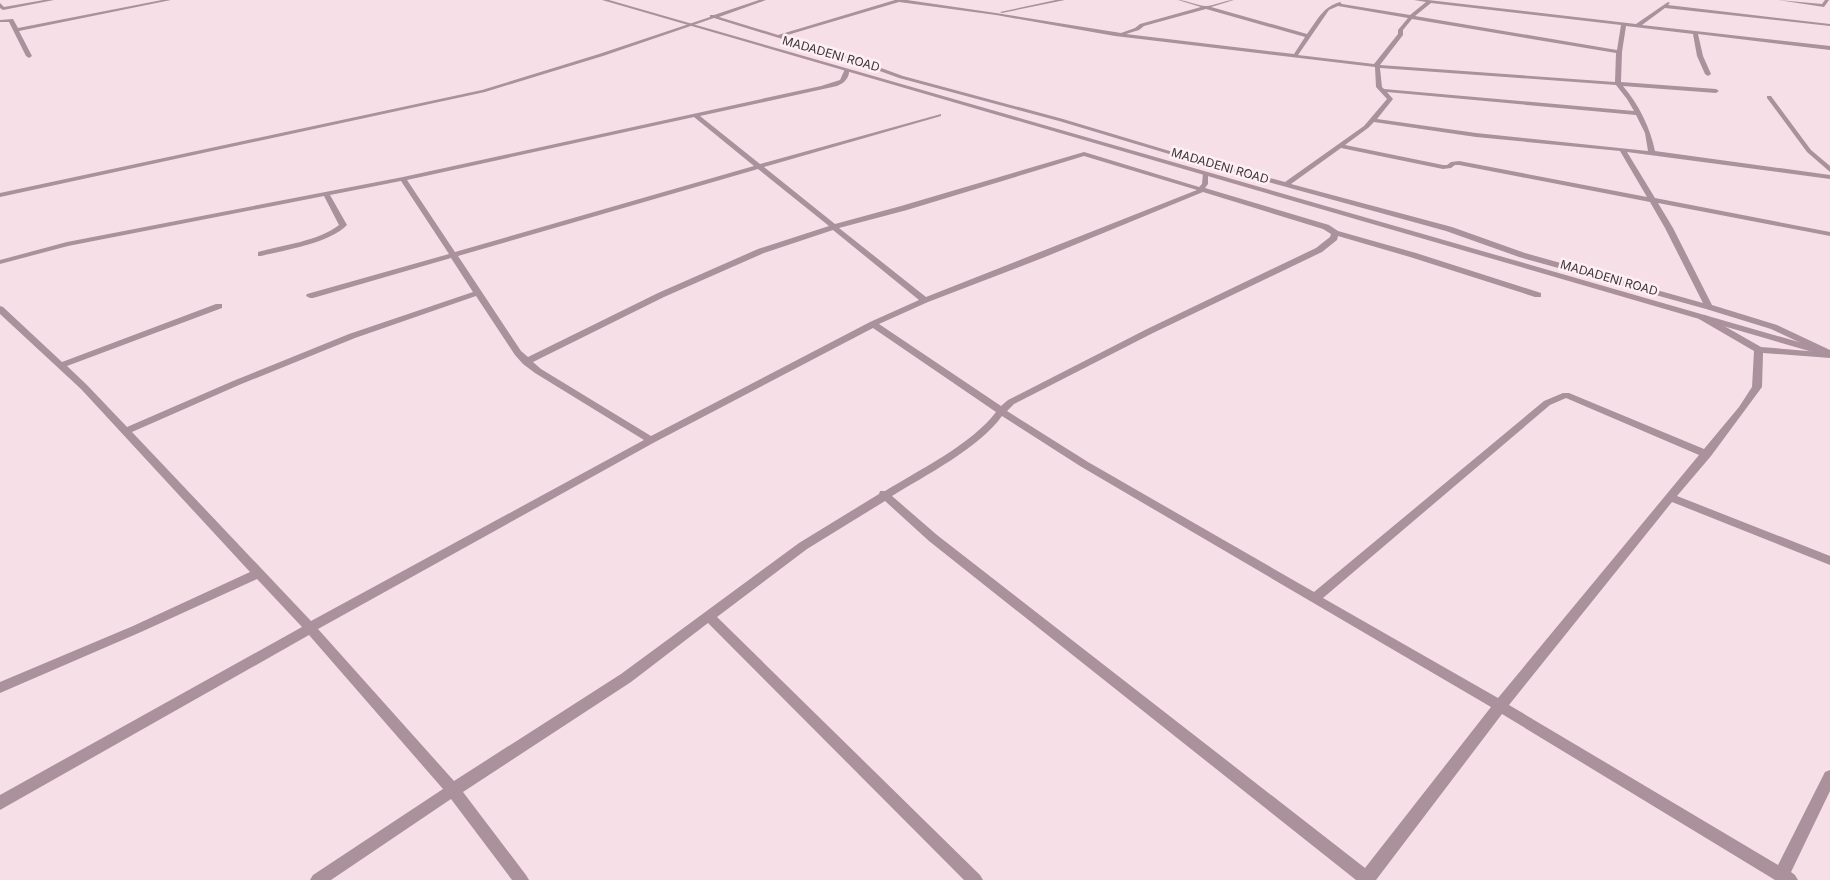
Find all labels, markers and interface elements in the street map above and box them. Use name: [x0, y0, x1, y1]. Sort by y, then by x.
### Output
street label: MADADENI ROAD: [781, 32, 882, 75]
street label: MADADENI ROAD: [1170, 144, 1271, 187]
street label: MADADENI ROAD: [1559, 256, 1660, 299]

